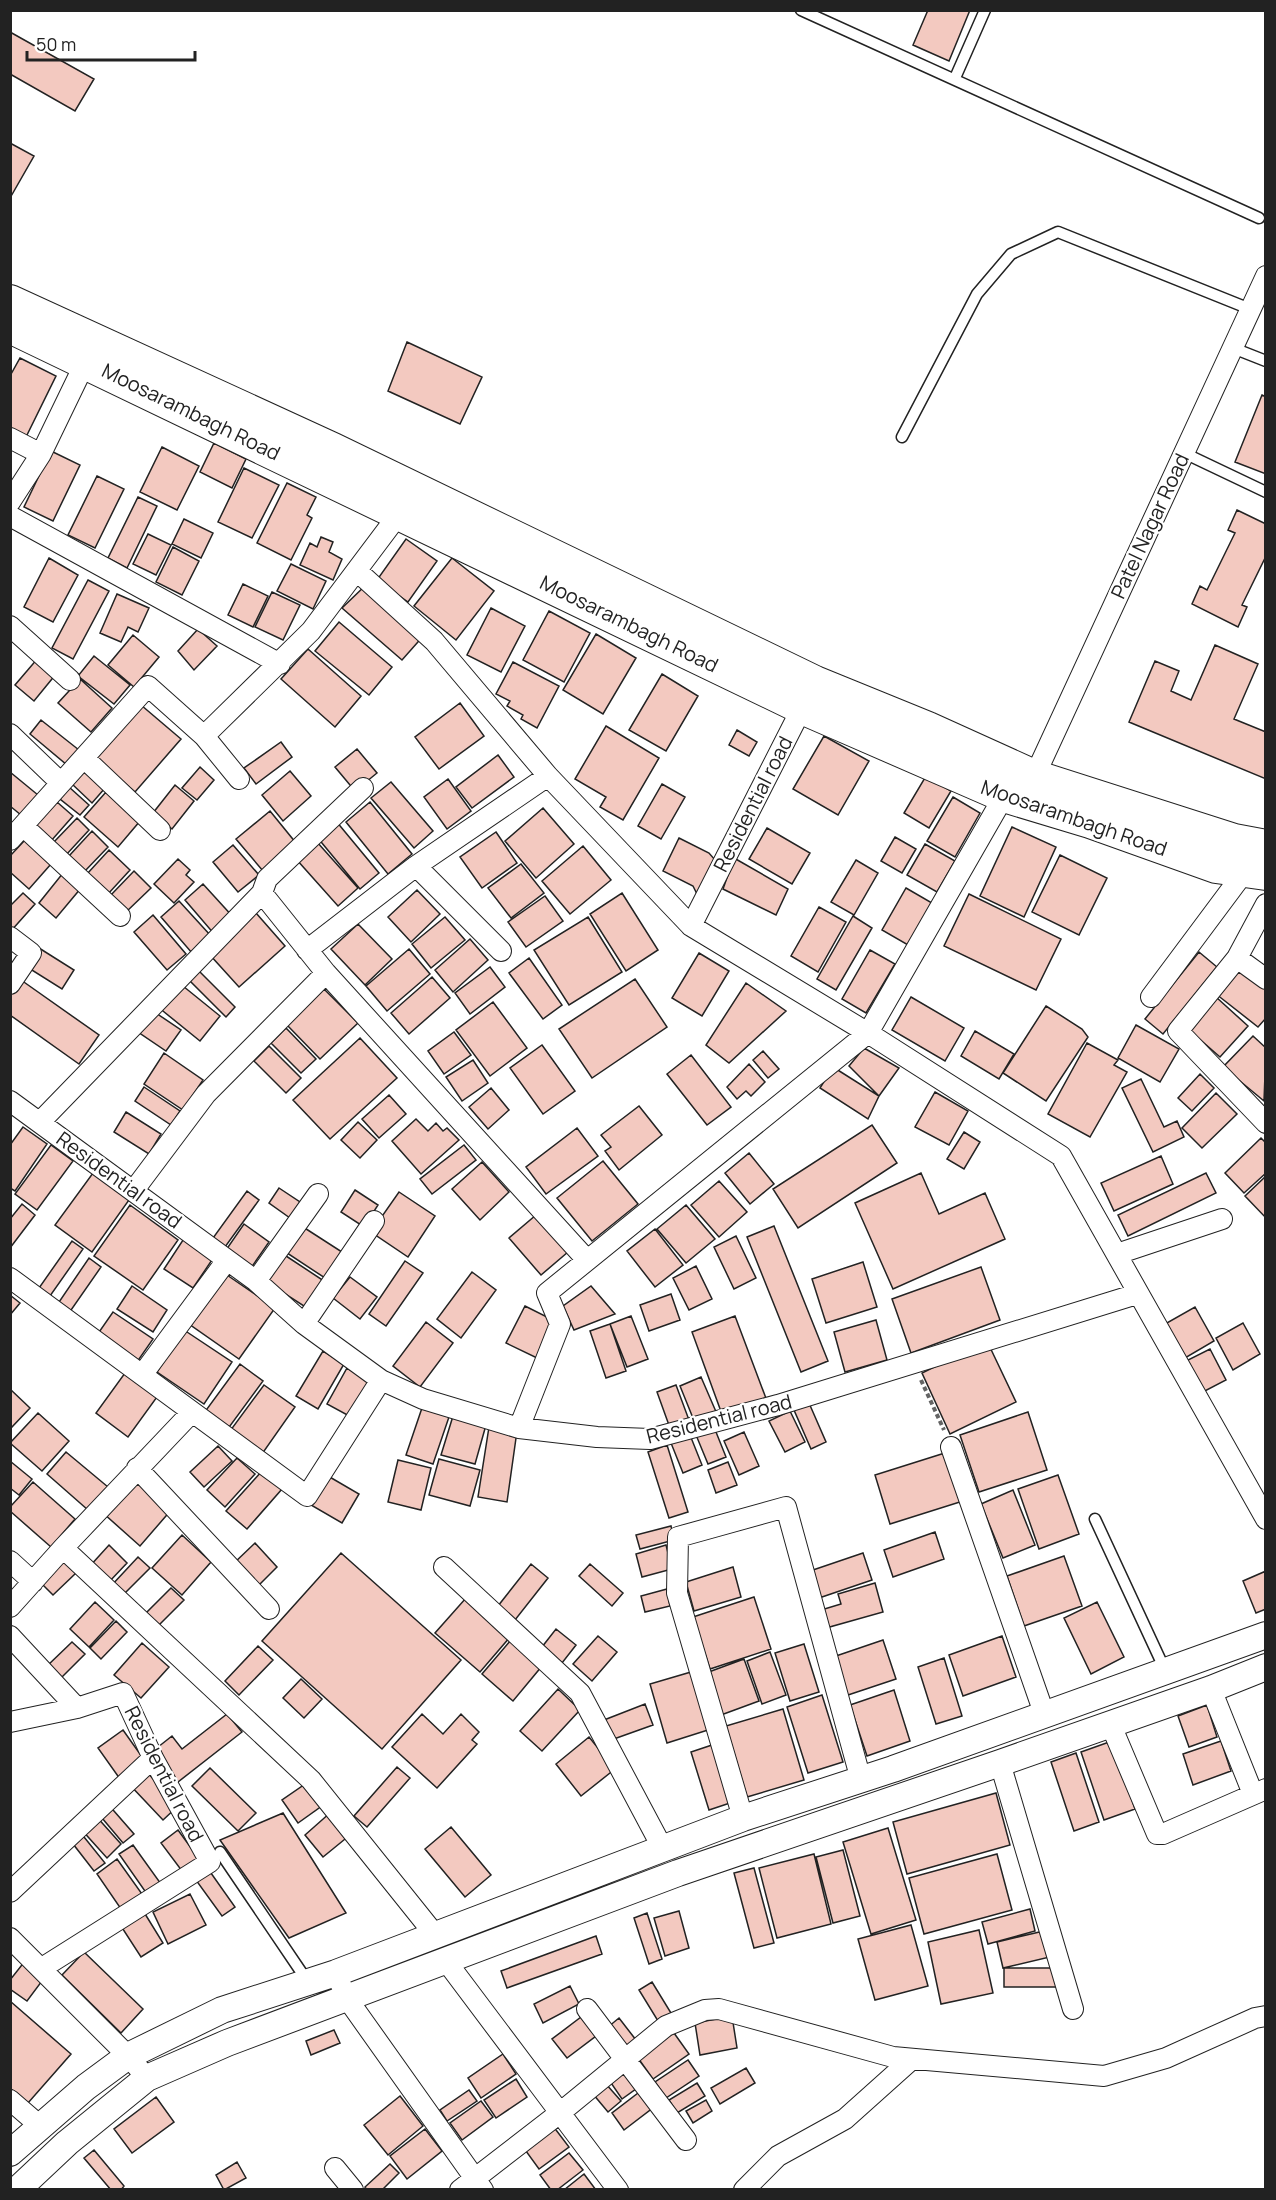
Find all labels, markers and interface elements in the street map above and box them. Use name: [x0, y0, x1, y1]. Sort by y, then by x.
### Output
scale bar: [27, 24, 195, 62]
text: 50 m: [36, 32, 76, 56]
street label: Moosarambagh Road: [98, 357, 285, 466]
street label: Patel Nagar Road: [1104, 449, 1195, 603]
street label: Moosarambagh Road: [536, 569, 723, 678]
street label: Residential road: [707, 731, 798, 876]
street label: Moosarambagh Road: [978, 773, 1171, 862]
street label: Residential road: [51, 1125, 187, 1234]
street label: Residential road: [643, 1387, 794, 1450]
street label: Residential road: [119, 1701, 210, 1846]

